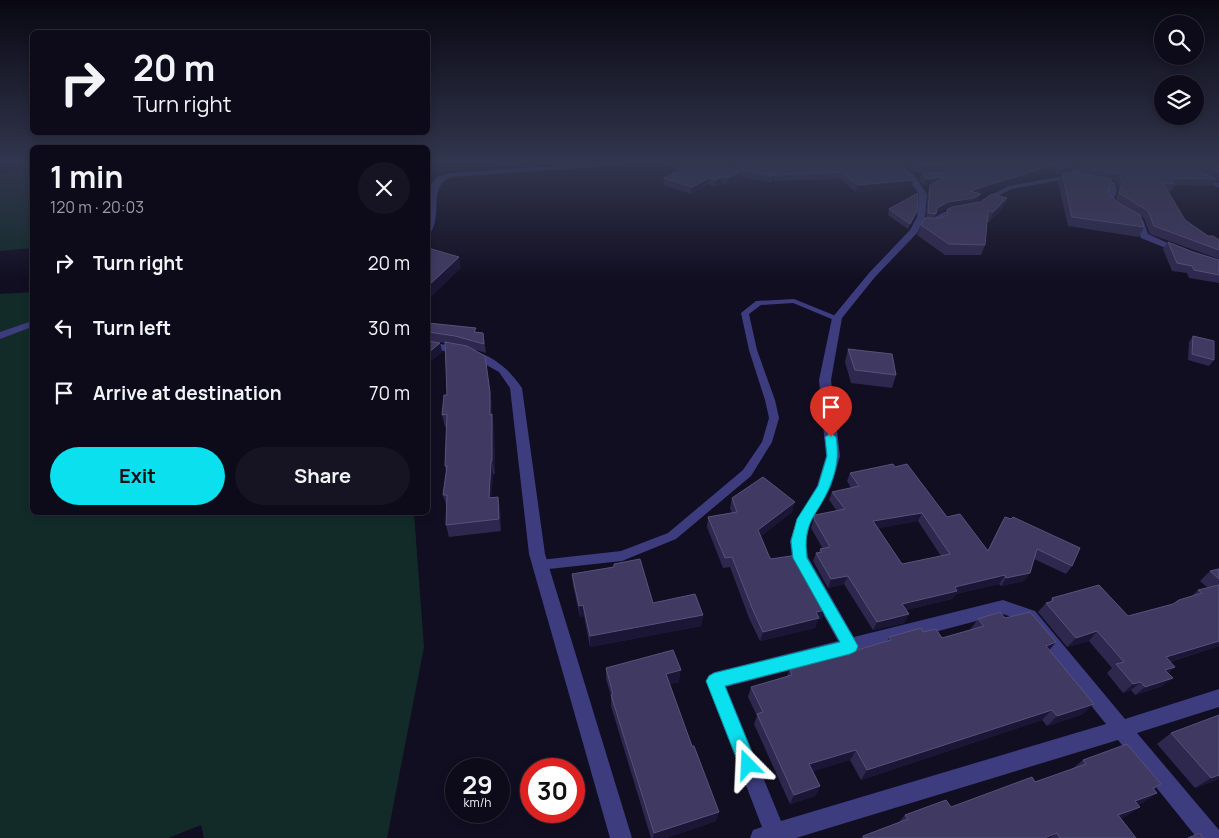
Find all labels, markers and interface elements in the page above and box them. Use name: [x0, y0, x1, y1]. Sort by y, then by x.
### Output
map controls: [1154, 15, 1204, 125]
button: search: [1154, 15, 1204, 65]
text: 20 m: [133, 44, 215, 92]
icon: right: [50, 50, 115, 115]
button: layers: [1154, 75, 1204, 125]
text: Turn right: [133, 89, 231, 119]
text: 1 min: [50, 156, 123, 197]
button: close: [358, 162, 410, 214]
text: 120 m · 20:03: [50, 196, 144, 218]
icon: right: [50, 249, 78, 277]
text: Turn right: [93, 250, 183, 276]
text: 20 m: [368, 250, 410, 276]
icon: left: [50, 314, 78, 342]
text: Turn left: [93, 315, 171, 341]
text: 30 m: [368, 315, 410, 341]
icon: arrive: [50, 379, 78, 407]
text: Arrive at destination: [93, 380, 282, 406]
text: 70 m: [369, 380, 410, 406]
pin: [810, 386, 852, 437]
icon: arrive: [817, 393, 845, 421]
button: Exit: [50, 447, 225, 505]
button: Share: [235, 447, 410, 505]
position arrow: [721, 738, 773, 790]
speed limit sign: 30: [520, 758, 585, 823]
text: 29: [462, 767, 493, 802]
text: km/h: [464, 794, 491, 811]

